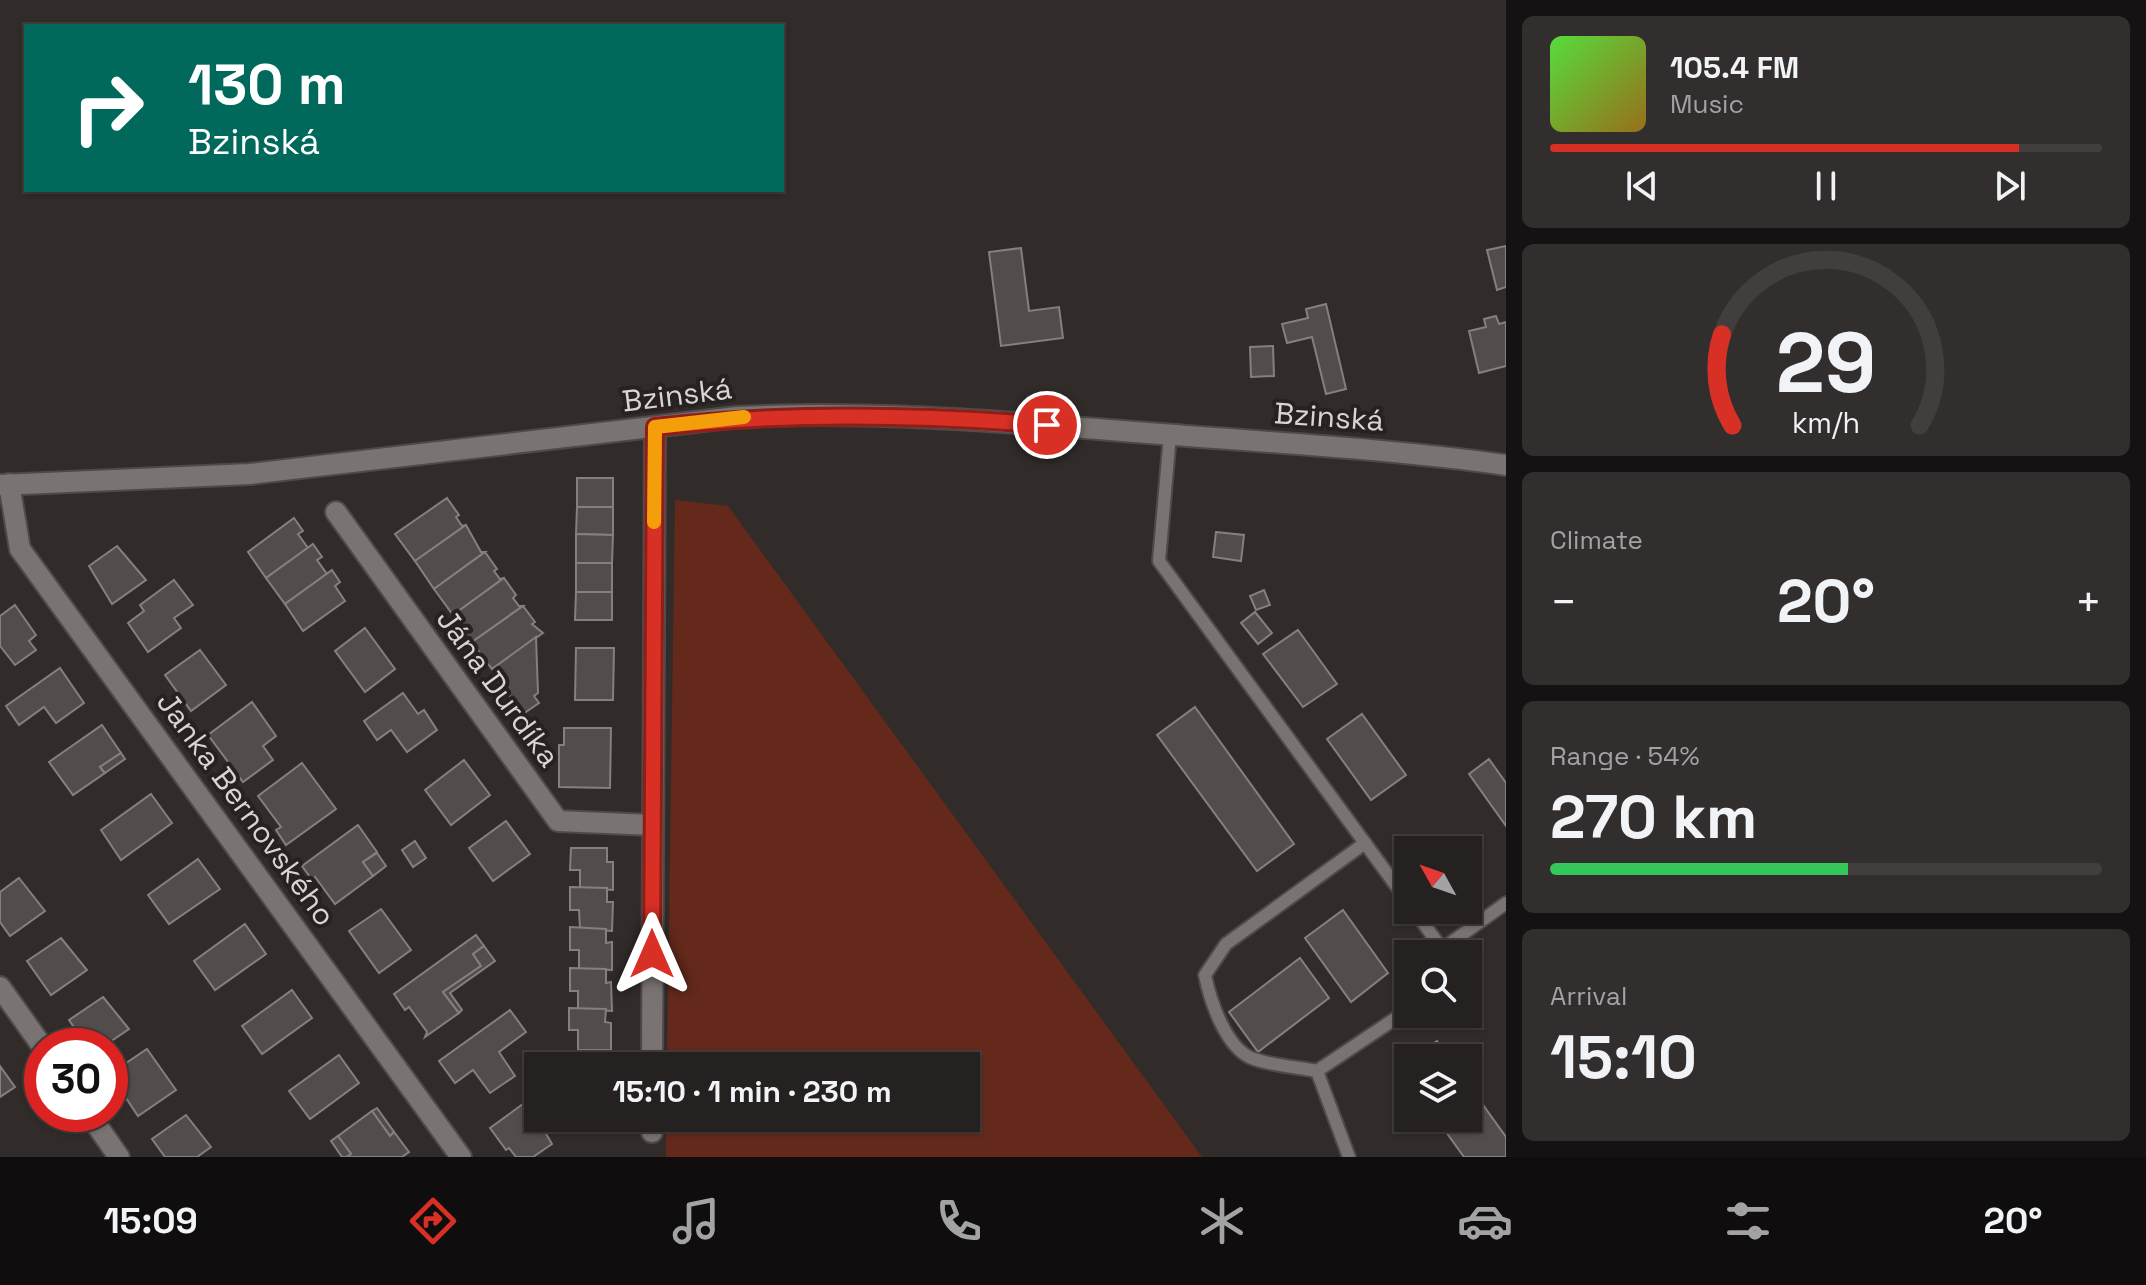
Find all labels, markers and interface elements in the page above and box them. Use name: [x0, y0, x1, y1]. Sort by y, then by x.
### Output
text: 105.4 FM: [1670, 48, 1799, 87]
text: 130 m: [188, 49, 346, 120]
icon: right: [56, 56, 160, 160]
text: Music: [1670, 87, 1744, 121]
text: Bzinská: [188, 119, 320, 165]
icon: previous: [1620, 164, 1664, 208]
icon: pause: [1804, 164, 1848, 208]
icon: next: [1988, 164, 2032, 208]
text: 29: [1776, 310, 1876, 416]
street label: Bzinská: [620, 368, 734, 421]
pin: [1013, 391, 1081, 459]
street label: Bzinská: [1273, 393, 1385, 440]
icon: arrive: [1025, 403, 1069, 447]
text: km/h: [1792, 405, 1860, 441]
text: Climate: [1550, 523, 1643, 557]
text: 20°: [1777, 563, 1875, 640]
text: −: [1550, 574, 1577, 630]
text: +: [2075, 574, 2102, 630]
street label: Jána Durdíka: [428, 601, 569, 775]
street label: Janka Bernovského: [148, 684, 345, 934]
text: Range · 54%: [1550, 739, 1700, 773]
text: 270 km: [1550, 779, 1757, 856]
north arrow: [1394, 836, 1482, 924]
map controls: [1394, 836, 1482, 1132]
position arrow: [610, 912, 694, 996]
button: search: [1394, 940, 1482, 1028]
text: Arrival: [1550, 979, 1627, 1013]
text: 15:10: [1550, 1019, 1697, 1096]
speed limit sign: 30: [24, 1028, 128, 1132]
button: layers: [1394, 1044, 1482, 1132]
text: 15:10 · 1 min · 230 m: [612, 1072, 892, 1111]
icon: directions: [405, 1193, 461, 1249]
icon: music: [668, 1193, 724, 1249]
icon: phone: [931, 1193, 987, 1249]
icon: climate: [1194, 1193, 1250, 1249]
icon: car: [1457, 1193, 1513, 1249]
icon: filters: [1720, 1193, 1776, 1249]
text: 15:09: [104, 1198, 198, 1244]
text: 20°: [1984, 1198, 2042, 1244]

